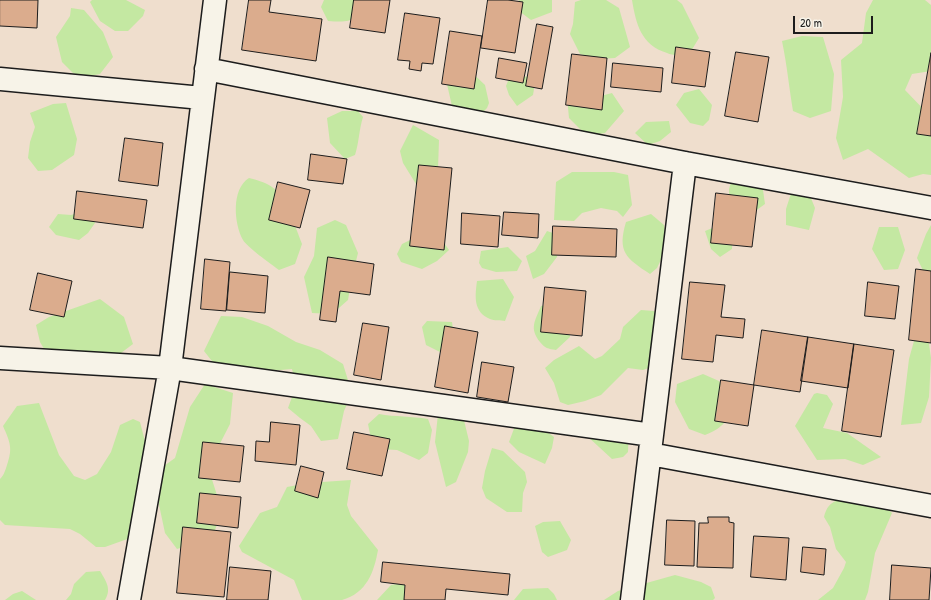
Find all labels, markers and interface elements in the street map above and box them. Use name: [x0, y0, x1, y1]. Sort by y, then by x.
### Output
scale bar: [795, 8, 875, 34]
text: 20 m: [800, 14, 822, 31]

